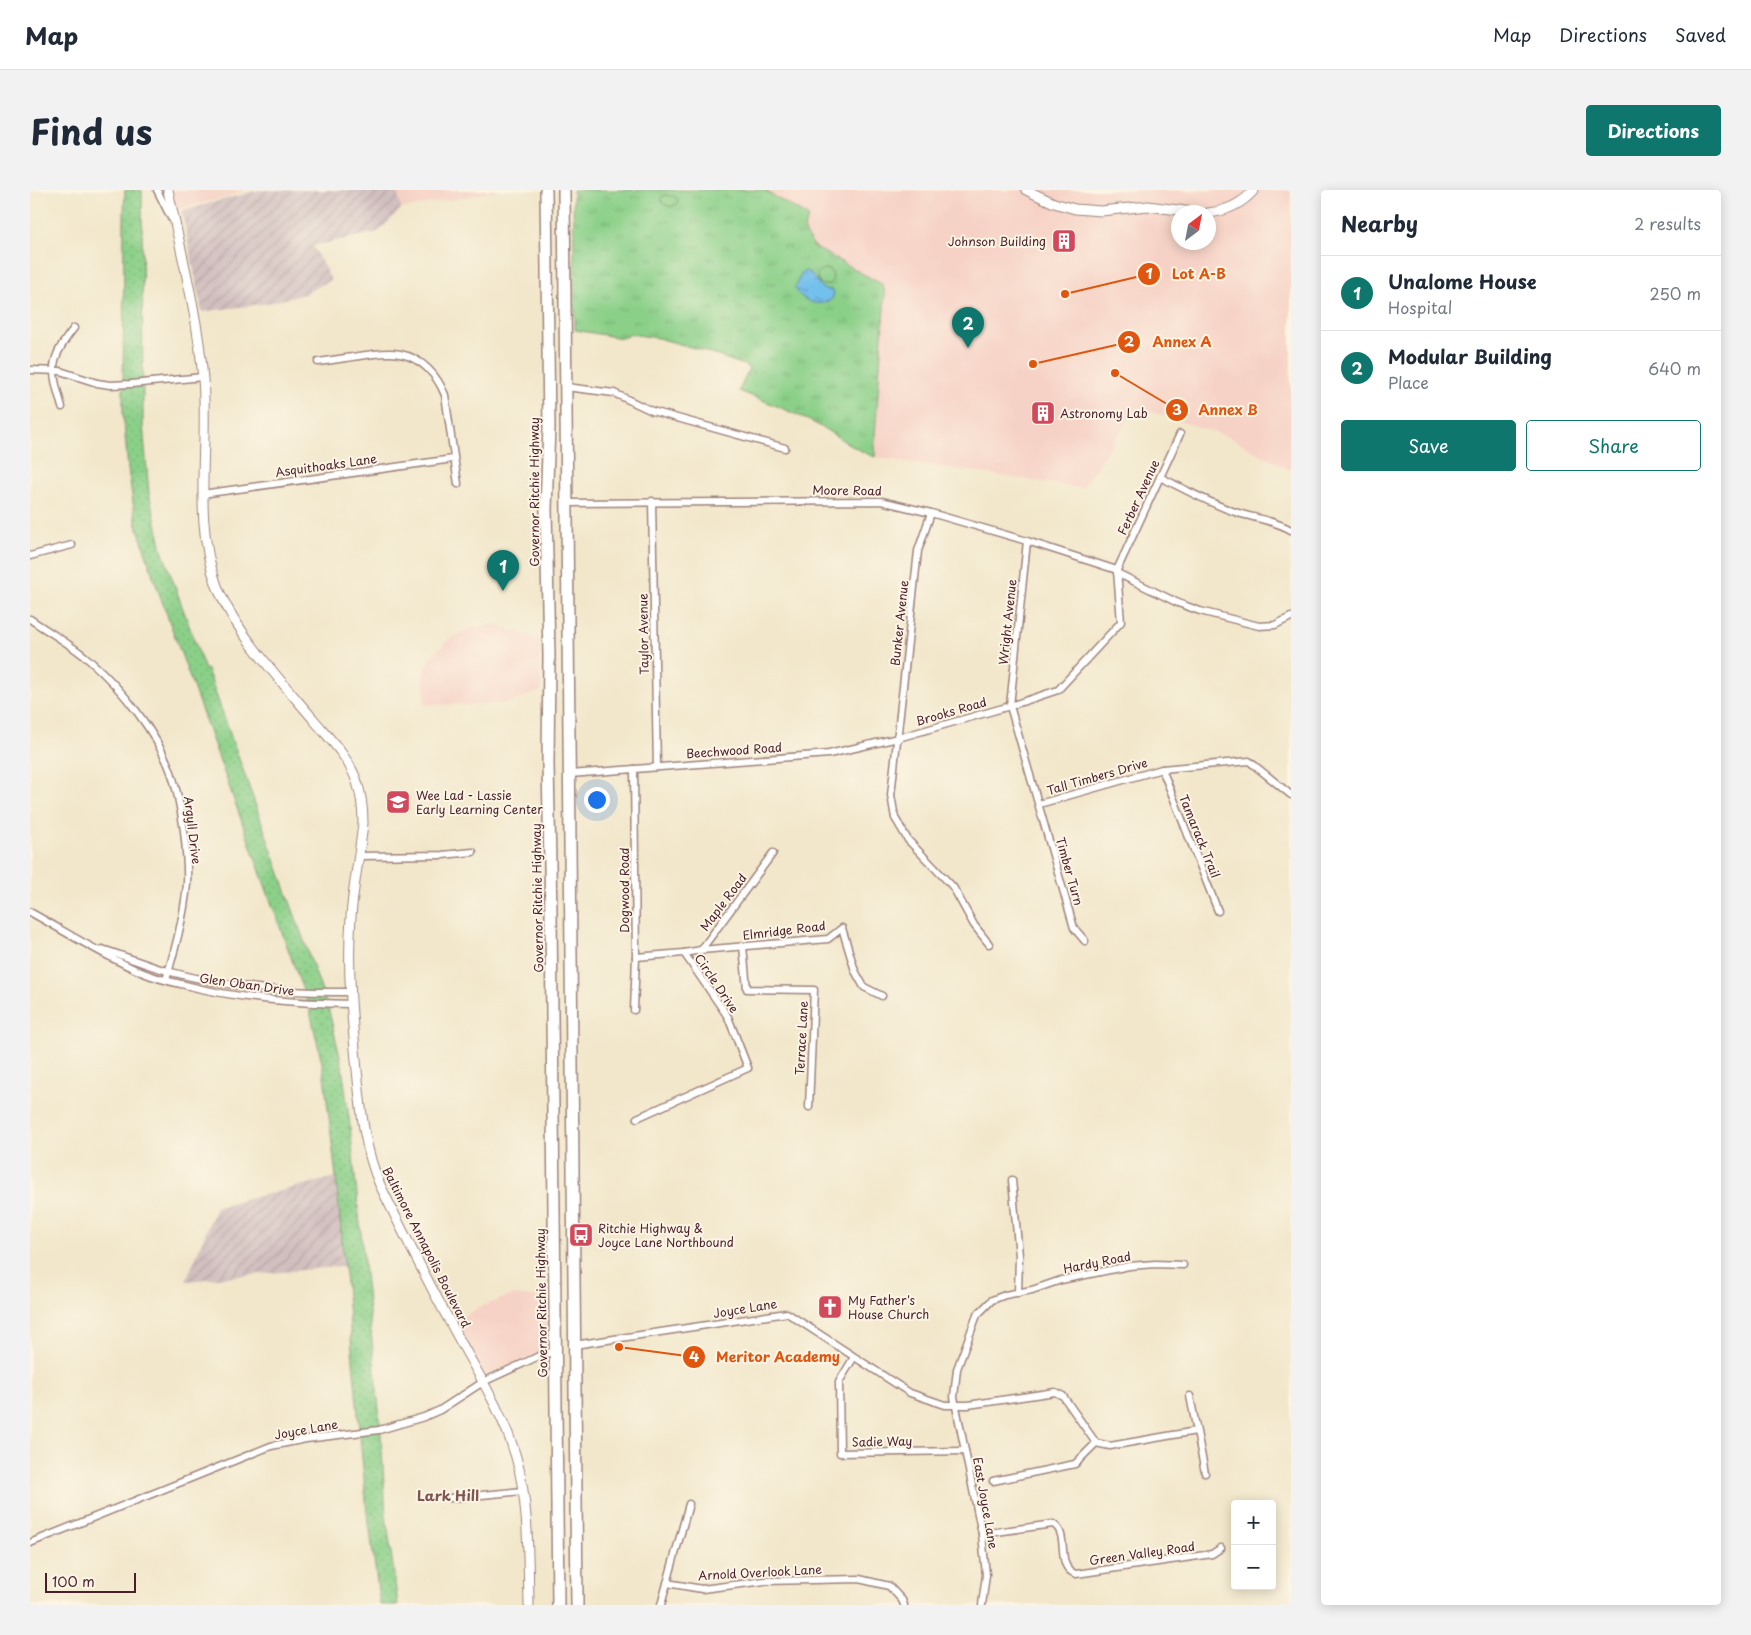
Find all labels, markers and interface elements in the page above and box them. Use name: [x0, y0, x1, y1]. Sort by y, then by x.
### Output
text: Map: [25, 17, 78, 53]
text: Map: [1493, 21, 1531, 48]
text: Directions: [1559, 21, 1647, 48]
text: Saved: [1675, 21, 1726, 48]
text: Find us: [30, 104, 152, 157]
button: Directions: [1586, 105, 1721, 156]
north arrow: [1171, 205, 1216, 250]
text: Nearby: [1341, 207, 1418, 239]
text: 2 results: [1634, 211, 1701, 235]
building icon: Johnson Building: [1051, 228, 1077, 254]
place label: Johnson Building: [948, 232, 1046, 250]
callout: Lot A-B: [1136, 259, 1236, 288]
text: 1: [1145, 261, 1153, 284]
text: Lot A-B: [1172, 263, 1226, 284]
text: Unalome House: [1388, 267, 1537, 295]
text: 1: [1353, 281, 1361, 305]
text: 250 m: [1650, 281, 1701, 305]
text: Hospital: [1388, 295, 1452, 319]
pin: 2: [952, 307, 984, 348]
callout: Annex A: [1117, 327, 1221, 356]
text: 2: [1124, 329, 1135, 352]
text: Annex A: [1152, 331, 1212, 352]
text: Modular Building: [1388, 342, 1552, 370]
text: 2: [1351, 356, 1363, 380]
text: 640 m: [1648, 356, 1701, 380]
text: Place: [1388, 370, 1429, 394]
callout: Annex B: [1164, 396, 1268, 425]
text: 3: [1172, 397, 1182, 420]
text: Annex B: [1198, 399, 1258, 420]
building icon: Astronomy Lab: [1030, 400, 1056, 426]
place label: Astronomy Lab: [1060, 404, 1148, 422]
street label: Governor Ritchie Highway: [525, 417, 543, 567]
button: Save: [1341, 420, 1516, 471]
button: Share: [1526, 420, 1701, 471]
street label: Asquithoaks Lane: [274, 449, 378, 481]
street label: Ferber Avenue: [1113, 456, 1164, 538]
street label: Moore Road: [812, 480, 882, 500]
pin: 1: [487, 550, 519, 591]
street label: Wright Avenue: [994, 578, 1020, 666]
street label: Bunker Avenue: [886, 579, 912, 667]
street label: Taylor Avenue: [633, 593, 653, 675]
street label: Brooks Road: [913, 692, 989, 730]
street label: Beechwood Road: [685, 738, 783, 762]
street label: Tall Timbers Drive: [1045, 753, 1149, 799]
place label: Wee Lad - Lassie Early Learning Center: [416, 786, 543, 818]
your location: [584, 787, 610, 813]
school or university icon: Wee Lad - Lassie Early Learning Center: [385, 789, 411, 815]
street label: Tamarack Trail: [1175, 791, 1225, 881]
street label: Argyll Drive: [180, 795, 206, 865]
street label: Governor Ritchie Highway: [527, 823, 547, 973]
street label: Timber Turn: [1052, 835, 1088, 907]
street label: Dogwood Road: [615, 847, 633, 933]
street label: Maple Road: [695, 870, 751, 934]
street label: Elmridge Road: [742, 916, 827, 944]
street label: Circle Drive: [691, 950, 743, 1016]
street label: Glen Oban Drive: [198, 968, 296, 1000]
street label: Terrace Lane: [790, 1000, 812, 1076]
street label: Baltimore Annapolis Boulevard: [378, 1163, 476, 1331]
place label: Ritchie Highway & Joyce Lane Northbound: [598, 1219, 734, 1251]
bus stop icon: Ritchie Highway & Joyce Lane Northbound: [568, 1222, 594, 1248]
street label: Governor Ritchie Highway: [531, 1228, 551, 1378]
street label: Hardy Road: [1061, 1247, 1133, 1277]
place label: My Father's House Church: [848, 1291, 929, 1323]
street label: Joyce Lane: [712, 1294, 778, 1322]
church icon: My Father's House Church: [817, 1294, 843, 1320]
callout: Meritor Academy: [681, 1343, 850, 1372]
text: 4: [689, 1344, 699, 1367]
text: Meritor Academy: [716, 1346, 840, 1367]
street label: Joyce Lane: [273, 1414, 340, 1443]
street label: Sadie Way: [851, 1431, 913, 1451]
street label: East Joyce Lane: [969, 1456, 1003, 1551]
district label: Lark Hill: [417, 1485, 479, 1506]
map controls: [1231, 1500, 1276, 1590]
button: +: [1231, 1500, 1276, 1545]
street label: Green Valley Road: [1088, 1537, 1196, 1569]
button: −: [1231, 1545, 1276, 1590]
street label: Arnold Overlook Lane: [698, 1560, 823, 1584]
scale bar: [45, 1570, 136, 1593]
text: 100 m: [52, 1571, 95, 1592]

